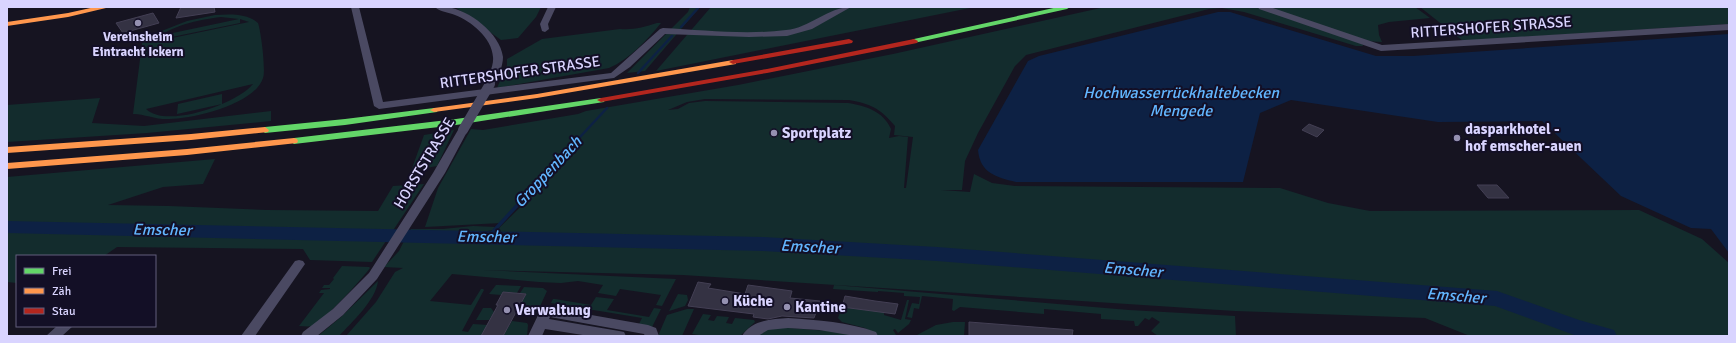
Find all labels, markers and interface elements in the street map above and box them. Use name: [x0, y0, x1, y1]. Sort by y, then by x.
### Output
street label: RITTERSHOFER STRASSE: [1410, 12, 1572, 42]
marker: Vereinsheim Eintracht Ickern: [133, 18, 143, 28]
place label: Vereinsheim Eintracht Ickern: [92, 29, 184, 60]
street label: RITTERSHOFER STRASSE: [439, 52, 601, 92]
water label: Hochwasserrückhaltebecken Mengede: [1083, 83, 1280, 121]
street label: HORSTSTRASSE: [390, 114, 458, 212]
place label: dasparkhotel - hof emscher-auen: [1465, 120, 1582, 155]
place label: Sportplatz: [782, 124, 852, 142]
marker: Sportplatz: [769, 128, 779, 138]
water label: Groppenbach: [510, 131, 587, 212]
marker: dasparkhotel - hof emscher-auen: [1452, 133, 1462, 143]
water label: Emscher: [132, 219, 194, 241]
water label: Emscher: [456, 226, 518, 248]
water label: Emscher: [780, 235, 842, 259]
legend: [16, 255, 156, 327]
water label: Emscher: [1103, 257, 1165, 283]
text: Frei: [52, 264, 71, 279]
water label: Emscher: [1426, 283, 1488, 309]
text: Zäh: [52, 284, 71, 299]
place label: Küche: [733, 292, 773, 310]
marker: Küche: [720, 296, 730, 306]
place label: Kantine: [795, 298, 846, 316]
place label: Verwaltung: [515, 301, 591, 319]
marker: Kantine: [782, 302, 792, 312]
text: Stau: [52, 304, 76, 319]
marker: Verwaltung: [502, 305, 512, 315]

